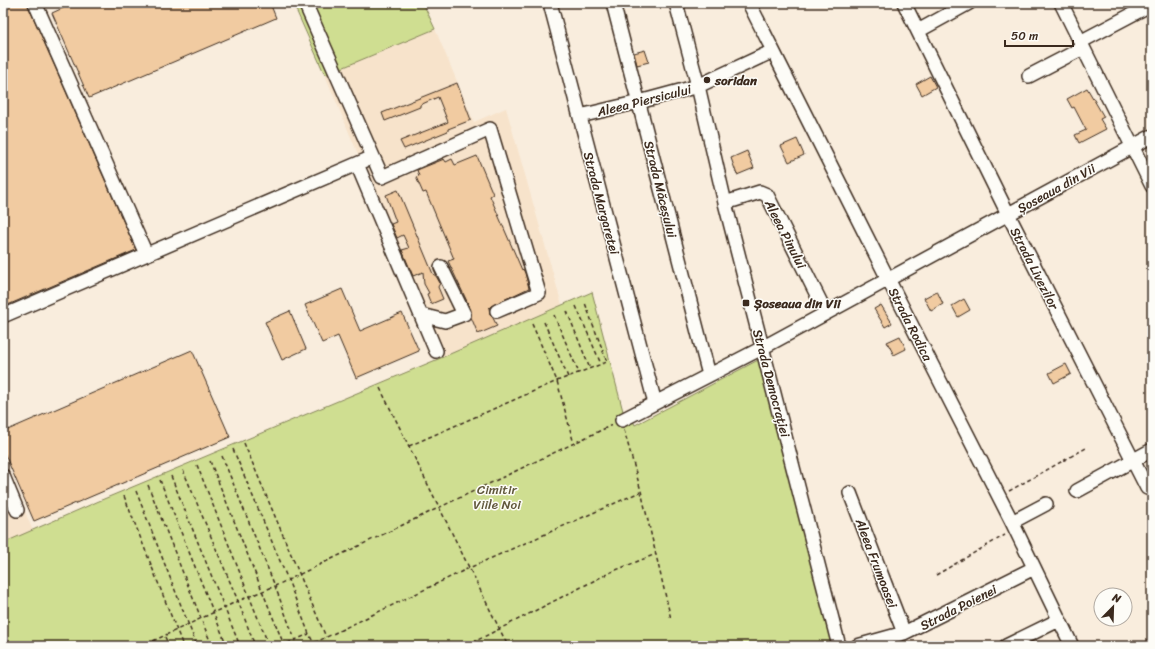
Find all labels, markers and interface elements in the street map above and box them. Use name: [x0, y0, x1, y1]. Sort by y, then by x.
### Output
scale bar: [1005, 22, 1073, 48]
text: 50 m: [1011, 25, 1038, 47]
place label: soridan: [714, 69, 758, 92]
marker: soridan: [702, 75, 712, 85]
street label: Aleea Piersicului: [594, 78, 694, 124]
street label: Strada Măceșului: [637, 138, 684, 241]
street label: Strada Margaretei: [577, 149, 626, 257]
street label: Șoseaua din Vii: [1013, 157, 1100, 219]
street label: Aleea Pinului: [758, 195, 813, 273]
street label: Strada Livezilor: [1004, 223, 1066, 314]
street label: Strada Rodica: [882, 283, 939, 366]
place label: Șoseaua din Vii: [753, 292, 842, 315]
marker: Șoseaua din Vii: [741, 298, 751, 308]
street label: Strada Democrației: [746, 327, 797, 440]
park label: Cimitir Viile Noi: [473, 478, 521, 516]
street label: Aleea Frumoasei: [849, 514, 904, 612]
street label: Strada Poienei: [916, 578, 1001, 637]
north arrow: [1093, 587, 1133, 627]
text: N: [1109, 588, 1124, 609]

